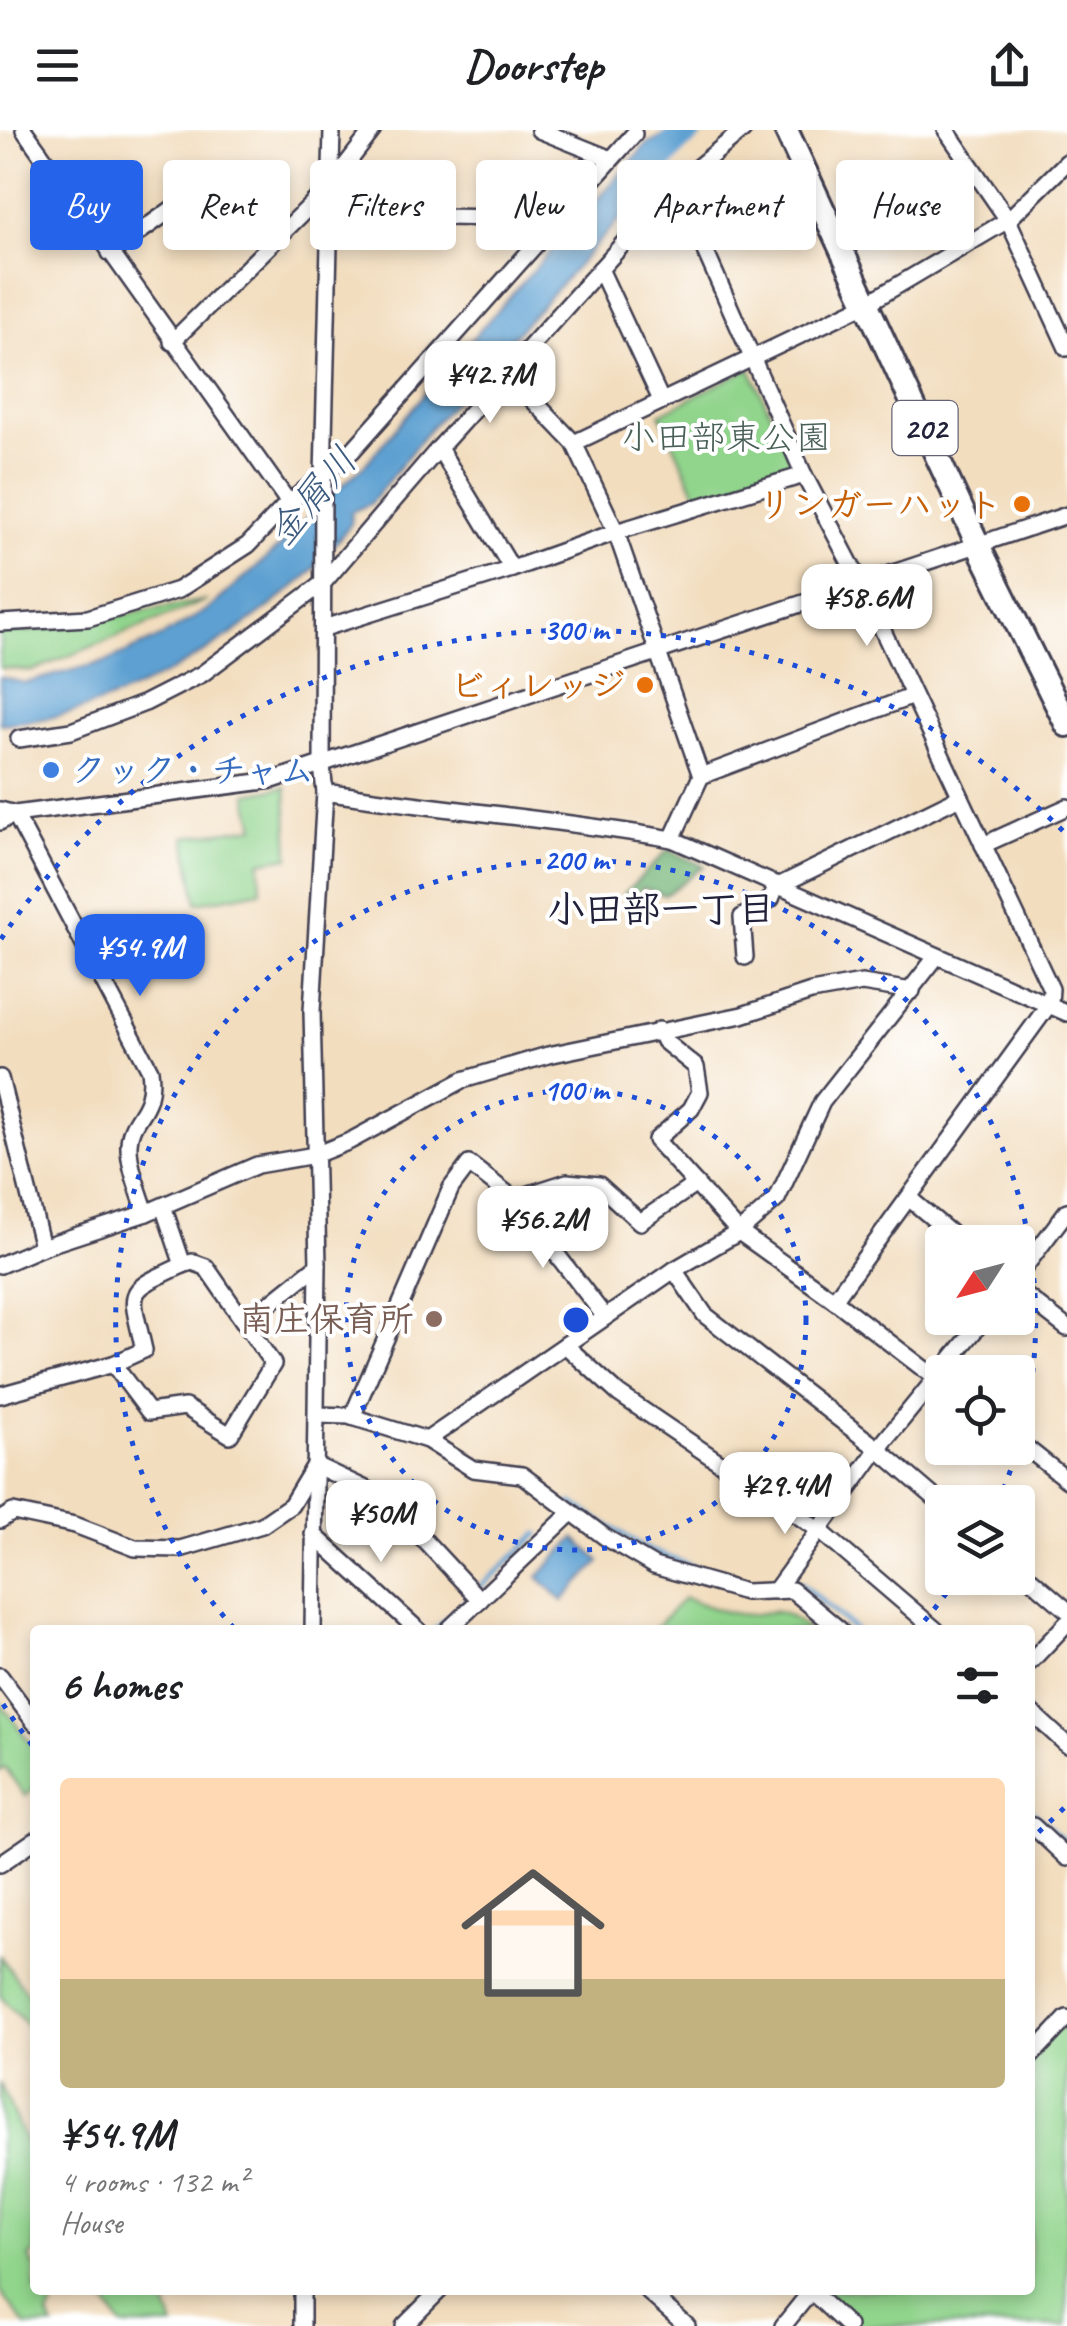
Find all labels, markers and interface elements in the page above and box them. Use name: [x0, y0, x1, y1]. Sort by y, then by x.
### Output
text: Doorstep: [464, 37, 603, 94]
icon: menu: [30, 38, 85, 93]
icon: share: [982, 38, 1037, 93]
chip: Buy: [30, 160, 143, 250]
chip: Rent: [163, 160, 290, 250]
chip: Filters: [310, 160, 456, 250]
chip: New: [476, 160, 597, 250]
chip: Apartment: [617, 160, 816, 250]
chip: House: [836, 160, 974, 250]
pin: ¥42.7M: [409, 341, 571, 426]
text: ¥42.7M: [446, 353, 534, 394]
road number: 202: [892, 401, 958, 455]
park label: 小田部東公園: [621, 415, 831, 460]
water label: 金屑川: [258, 438, 367, 555]
place label: リンガーハット: [757, 482, 1002, 527]
marker: リンガーハット: [1011, 493, 1033, 515]
pin: ¥58.6M: [786, 564, 948, 649]
text: ¥58.6M: [823, 576, 911, 617]
text: 300 m: [544, 611, 611, 649]
place label: ビィレッジ: [450, 663, 625, 708]
marker: ビィレッジ: [634, 674, 656, 696]
place label: クック・チャム: [71, 748, 315, 793]
marker: クック・チャム: [40, 759, 62, 781]
text: 200 m: [544, 841, 611, 879]
district label: 小田部一丁目: [547, 886, 775, 933]
pin: ¥54.9M: [59, 914, 221, 999]
text: ¥54.9M: [97, 926, 183, 967]
text: 100 m: [544, 1071, 611, 1109]
pin: ¥56.2M: [462, 1186, 624, 1271]
text: ¥56.2M: [499, 1198, 587, 1239]
north arrow: [925, 1225, 1035, 1335]
map controls: [925, 1225, 1035, 1595]
place label: 南庄保育所: [239, 1297, 414, 1342]
centre of rings: [558, 1302, 594, 1338]
marker: 南庄保育所: [423, 1308, 445, 1330]
button: locate: [925, 1355, 1035, 1465]
pin: ¥29.4M: [704, 1452, 866, 1537]
text: ¥29.4M: [742, 1464, 828, 1505]
pin: ¥50M: [322, 1480, 440, 1565]
button: layers: [925, 1485, 1035, 1595]
text: ¥50M: [348, 1492, 414, 1533]
icon: filters: [950, 1658, 1005, 1713]
text: 6 homes: [60, 1659, 179, 1712]
icon: home: [443, 1843, 623, 2023]
text: ¥54.9M: [60, 2108, 173, 2161]
text: 4 rooms · 132 m²: [60, 2161, 247, 2202]
text: House: [60, 2202, 122, 2243]

